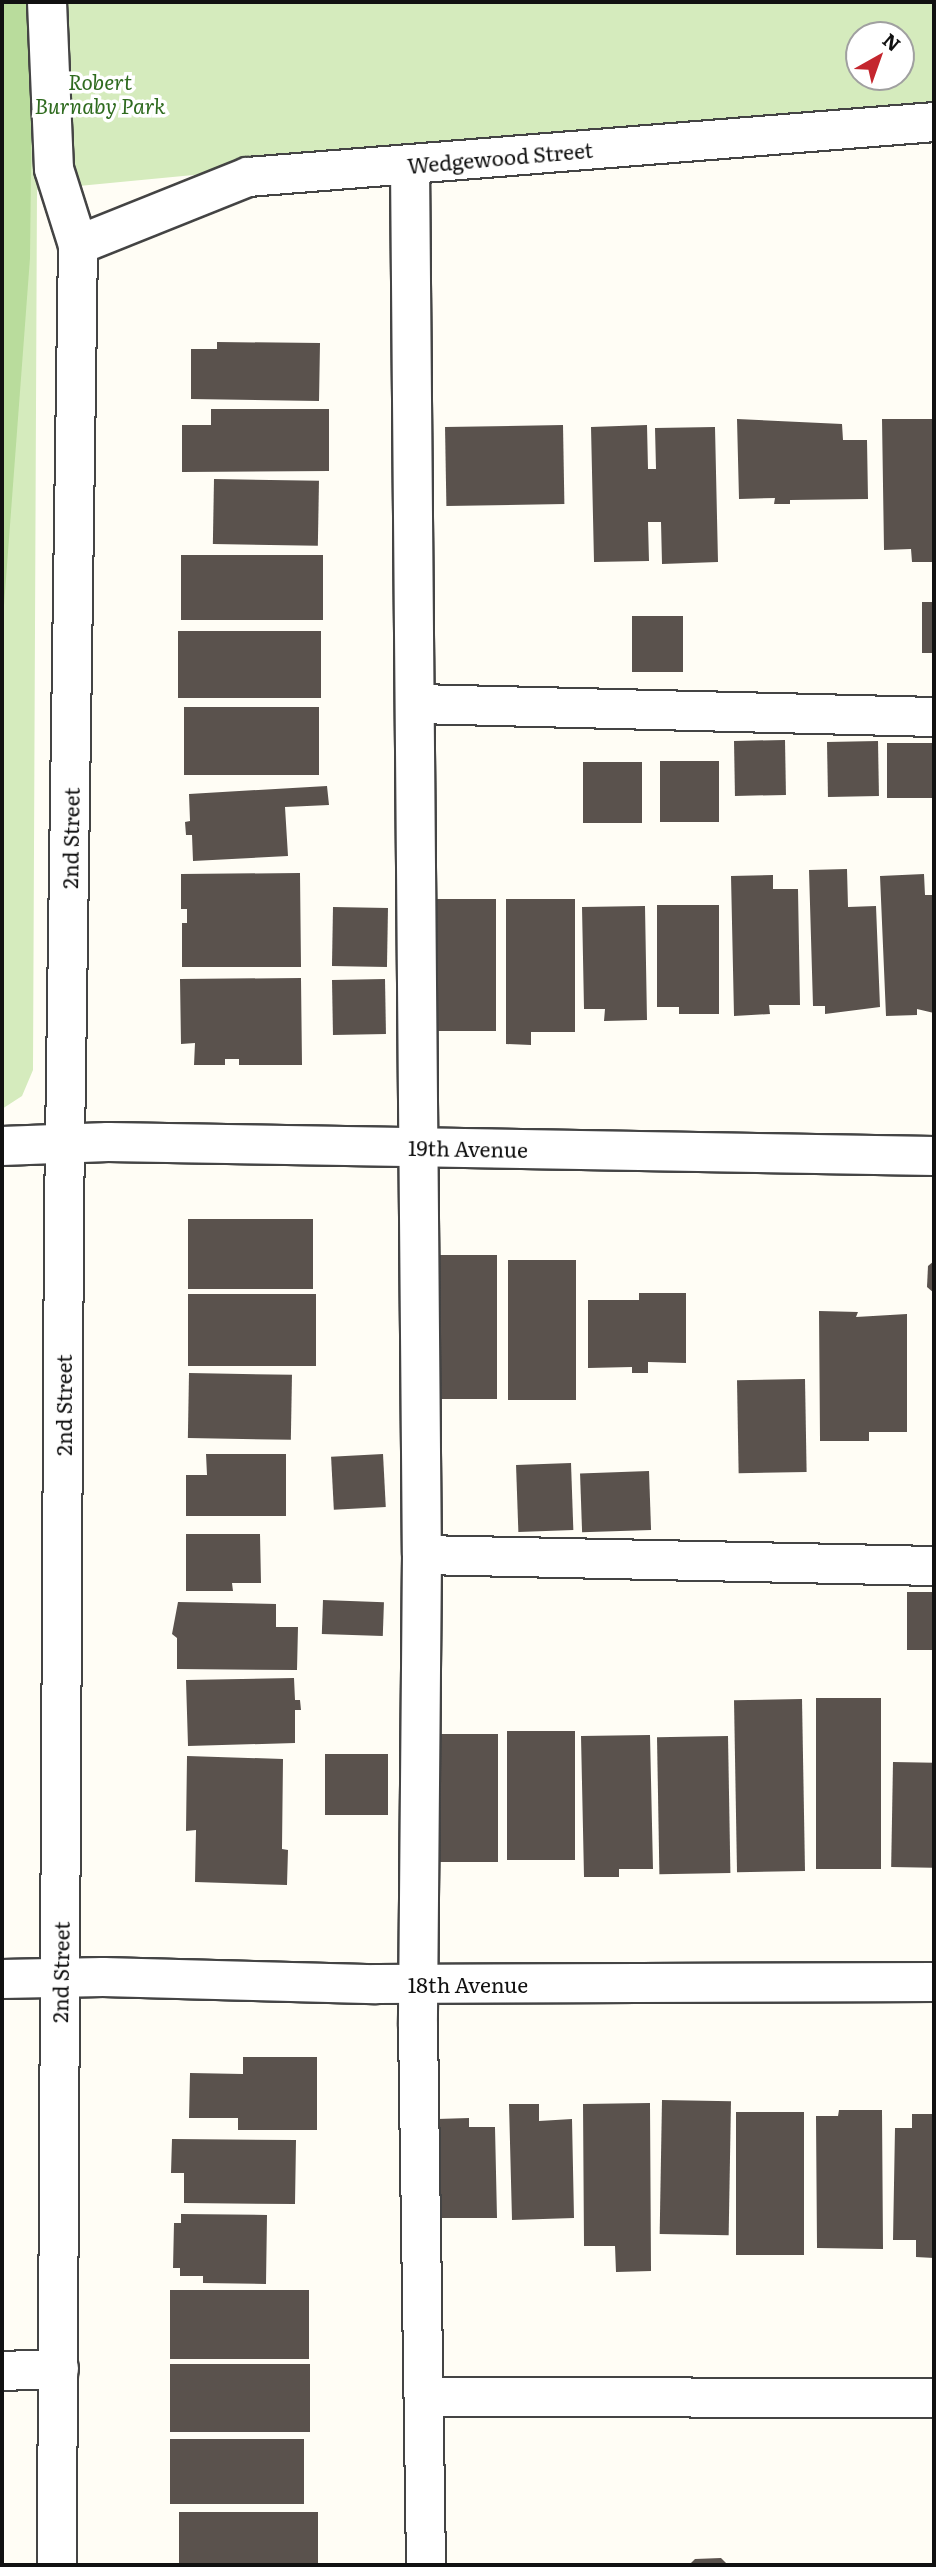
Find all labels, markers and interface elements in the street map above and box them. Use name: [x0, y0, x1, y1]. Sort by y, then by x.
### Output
north arrow: [845, 21, 915, 91]
text: N: [877, 26, 907, 57]
park label: Robert Burnaby Park: [35, 68, 165, 118]
street label: Wedgewood Street: [406, 136, 594, 178]
street label: 2nd Street: [57, 787, 83, 889]
street label: 19th Avenue: [408, 1134, 528, 1162]
street label: 2nd Street: [50, 1354, 76, 1456]
street label: 2nd Street: [47, 1921, 73, 2023]
street label: 18th Avenue: [408, 1971, 528, 1997]

